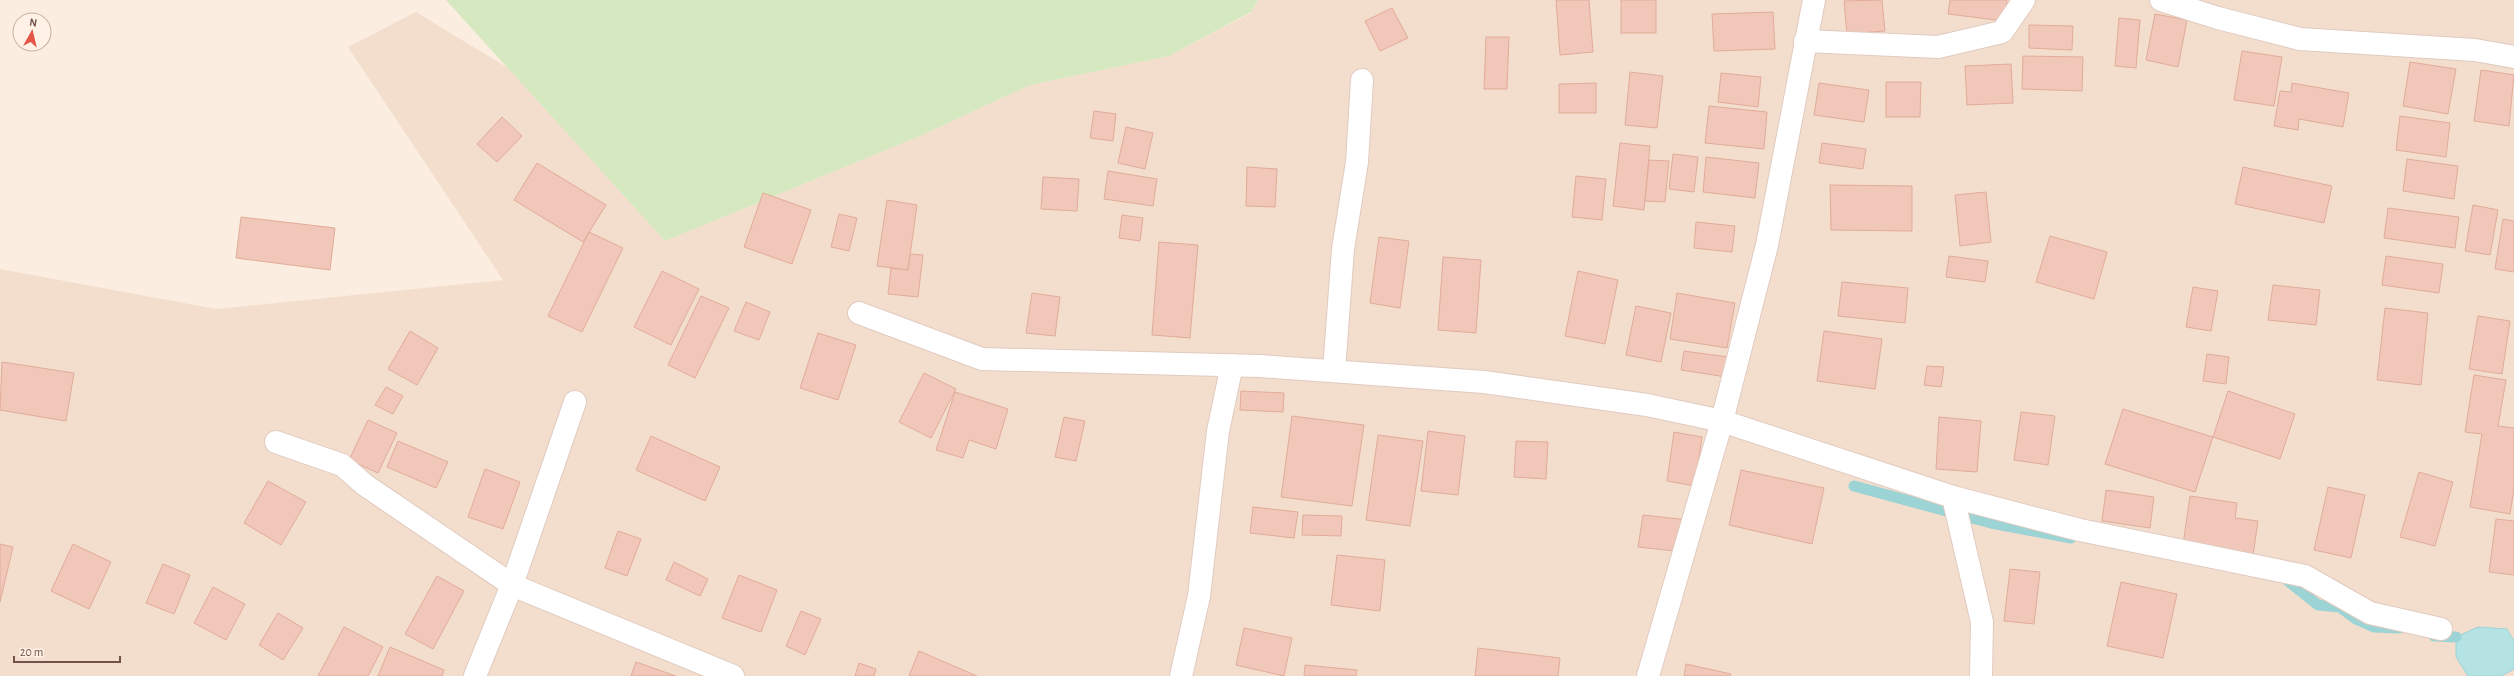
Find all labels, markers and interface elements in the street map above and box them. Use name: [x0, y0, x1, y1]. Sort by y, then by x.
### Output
north arrow: [12, 12, 52, 52]
text: N: [29, 17, 38, 29]
scale bar: [14, 638, 120, 664]
text: 20 m: [20, 646, 43, 658]

